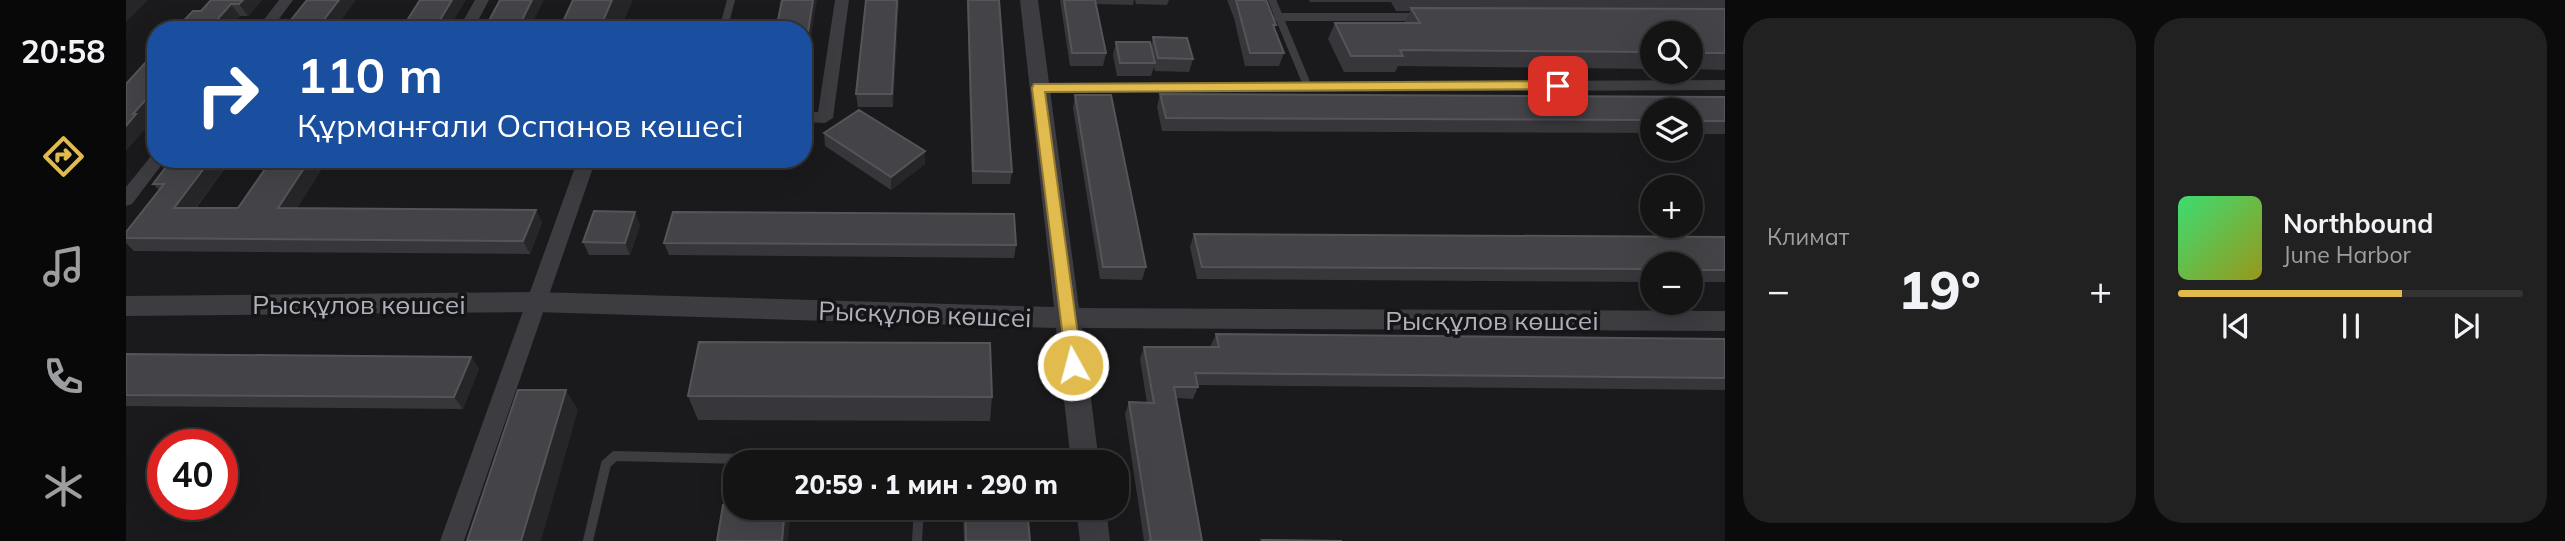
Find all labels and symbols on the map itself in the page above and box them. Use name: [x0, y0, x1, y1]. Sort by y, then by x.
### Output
pin: [1528, 56, 1588, 116]
street label: Рысқұлов көшсеі: [252, 288, 466, 321]
street label: Рысқұлов көшсеі: [818, 294, 1032, 334]
street label: Рысқұлов көшсеі: [1385, 304, 1599, 337]
position arrow: [1036, 328, 1110, 402]
speed limit sign: 40: [147, 429, 238, 520]

